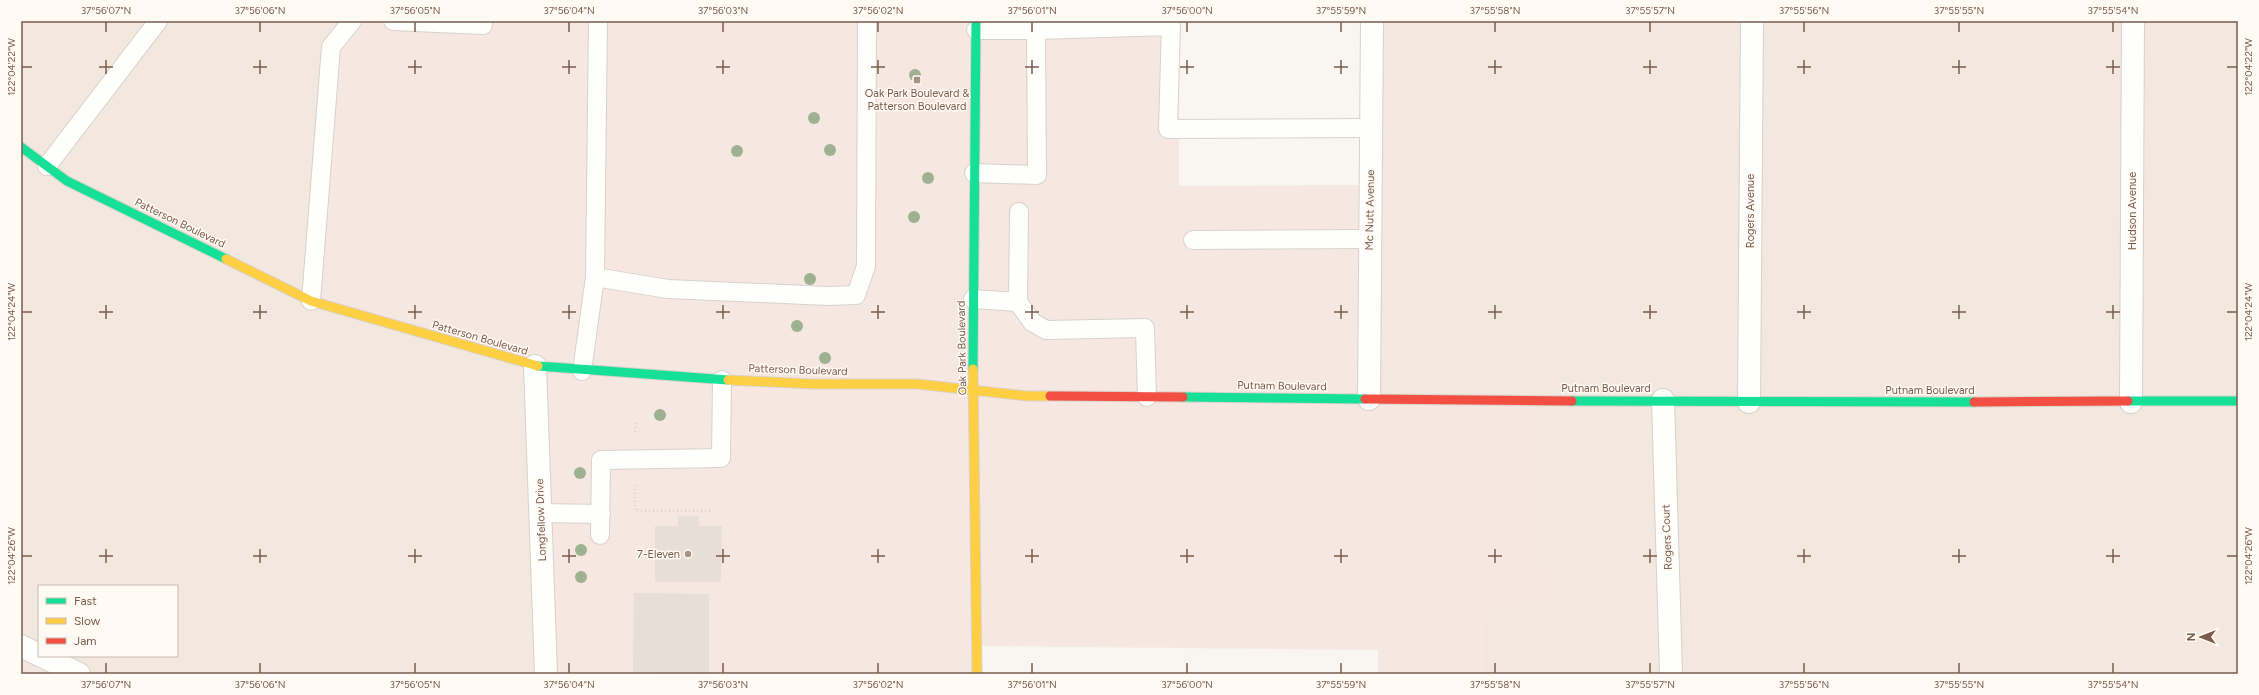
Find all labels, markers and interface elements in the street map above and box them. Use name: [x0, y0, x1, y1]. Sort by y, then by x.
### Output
text: 37°56'07"N: [81, 4, 131, 17]
text: 37°56'06"N: [235, 4, 285, 17]
text: 37°56'05"N: [389, 4, 441, 17]
text: 37°56'04"N: [543, 4, 595, 17]
text: 37°56'03"N: [698, 4, 748, 17]
text: 37°56'02"N: [853, 4, 903, 17]
text: 37°56'01"N: [1007, 4, 1057, 17]
text: 37°56'00"N: [1161, 4, 1213, 17]
text: 37°55'59"N: [1316, 4, 1366, 17]
text: 37°55'58"N: [1470, 4, 1520, 17]
text: 37°55'57"N: [1625, 4, 1675, 17]
text: 37°55'56"N: [1779, 4, 1829, 17]
text: 37°55'55"N: [1934, 4, 1984, 17]
text: 37°55'54"N: [2088, 4, 2138, 17]
text: 122°04'22"W: [5, 38, 18, 96]
text: 122°04'22"W: [2242, 38, 2255, 96]
marker: Oak Park Boulevard & Patterson Boulevard: [912, 75, 922, 85]
place label: Oak Park Boulevard & Patterson Boulevard: [865, 87, 969, 113]
street label: Mc Nutt Avenue: [1363, 169, 1377, 251]
street label: Hudson Avenue: [2126, 172, 2139, 250]
street label: Rogers Avenue: [1744, 174, 1757, 248]
street label: Patterson Boulevard: [133, 195, 227, 251]
text: 122°04'24"W: [5, 282, 18, 341]
text: 122°04'24"W: [2242, 282, 2255, 341]
street label: Oak Park Boulevard: [955, 301, 969, 395]
street label: Patterson Boulevard: [431, 318, 529, 358]
street label: Patterson Boulevard: [748, 362, 848, 378]
street label: Putnam Boulevard: [1237, 379, 1327, 393]
street label: Putnam Boulevard: [1561, 382, 1651, 395]
street label: Putnam Boulevard: [1885, 384, 1975, 397]
street label: Longfellow Drive: [533, 479, 549, 561]
street label: Rogers Court: [1659, 504, 1675, 570]
text: 122°04'26"W: [5, 527, 18, 585]
text: 122°04'26"W: [2242, 527, 2255, 585]
place label: 7-Eleven: [637, 548, 680, 561]
marker: 7-Eleven: [683, 549, 693, 559]
legend: [38, 585, 178, 657]
text: Fast: [74, 594, 97, 608]
text: Slow: [74, 614, 101, 628]
north arrow: [2181, 617, 2221, 657]
text: N: [2185, 633, 2198, 641]
text: Jam: [74, 634, 97, 648]
text: 37°56'07"N: [81, 678, 131, 691]
text: 37°56'06"N: [235, 678, 285, 691]
text: 37°56'05"N: [389, 678, 441, 691]
text: 37°56'04"N: [543, 678, 595, 691]
text: 37°56'03"N: [698, 678, 748, 691]
text: 37°56'02"N: [853, 678, 903, 691]
text: 37°56'01"N: [1007, 678, 1057, 691]
text: 37°56'00"N: [1161, 678, 1213, 691]
text: 37°55'59"N: [1316, 678, 1366, 691]
text: 37°55'58"N: [1470, 678, 1520, 691]
text: 37°55'57"N: [1625, 678, 1675, 691]
text: 37°55'56"N: [1779, 678, 1829, 691]
text: 37°55'55"N: [1934, 678, 1984, 691]
text: 37°55'54"N: [2088, 678, 2138, 691]

